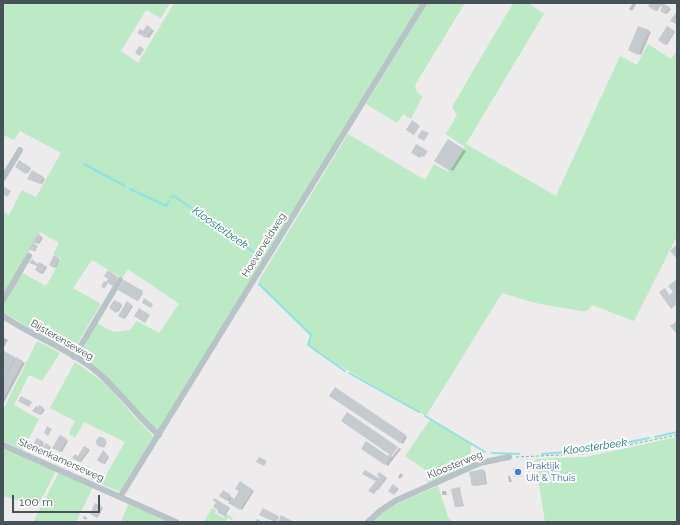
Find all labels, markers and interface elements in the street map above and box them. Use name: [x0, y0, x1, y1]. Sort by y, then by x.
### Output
water label: Kloosterbeek: [190, 204, 250, 252]
street label: Hoeverveldweg: [239, 211, 289, 279]
street label: Bijsterenseweg: [28, 317, 96, 363]
street label: Stenenkamerseweg: [16, 436, 106, 484]
water label: Kloosterbeek: [562, 436, 628, 458]
street label: Kloosterweg: [426, 448, 484, 482]
place label: Praktijk Uit & Thuis: [526, 460, 576, 484]
marker: Praktijk Uit & Thuis: [513, 467, 523, 477]
scale bar: [14, 487, 102, 513]
text: 100 m: [19, 495, 53, 509]

